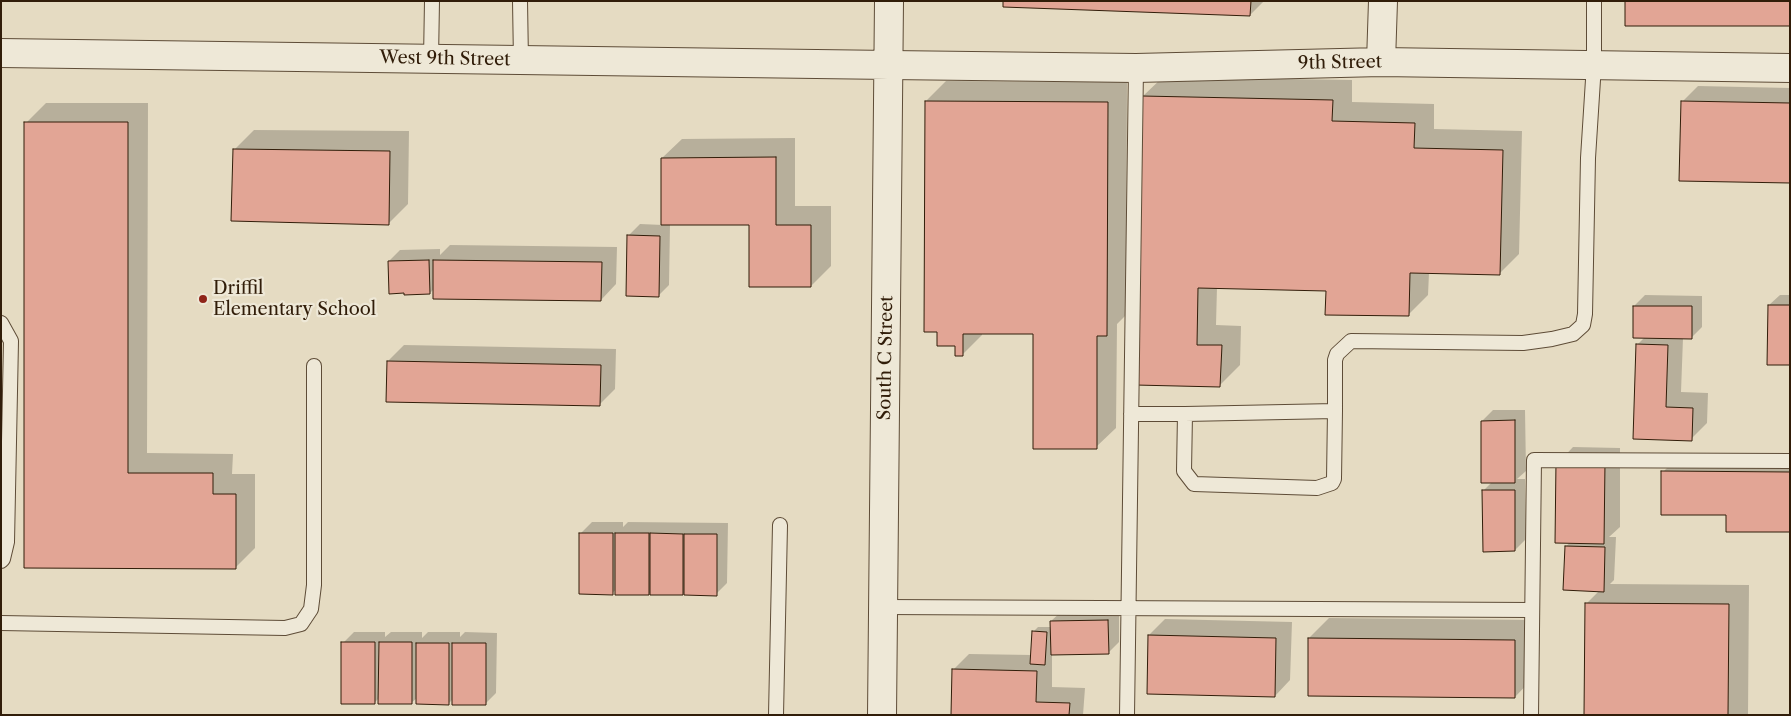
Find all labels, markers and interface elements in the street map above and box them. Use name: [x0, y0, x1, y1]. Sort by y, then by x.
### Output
street label: West 9th Street: [379, 47, 511, 71]
street label: 9th Street: [1298, 51, 1382, 75]
place label: Driffil Elementary School: [213, 278, 376, 320]
marker: Driffil Elementary School: [197, 293, 209, 305]
street label: South C Street: [874, 295, 898, 421]

